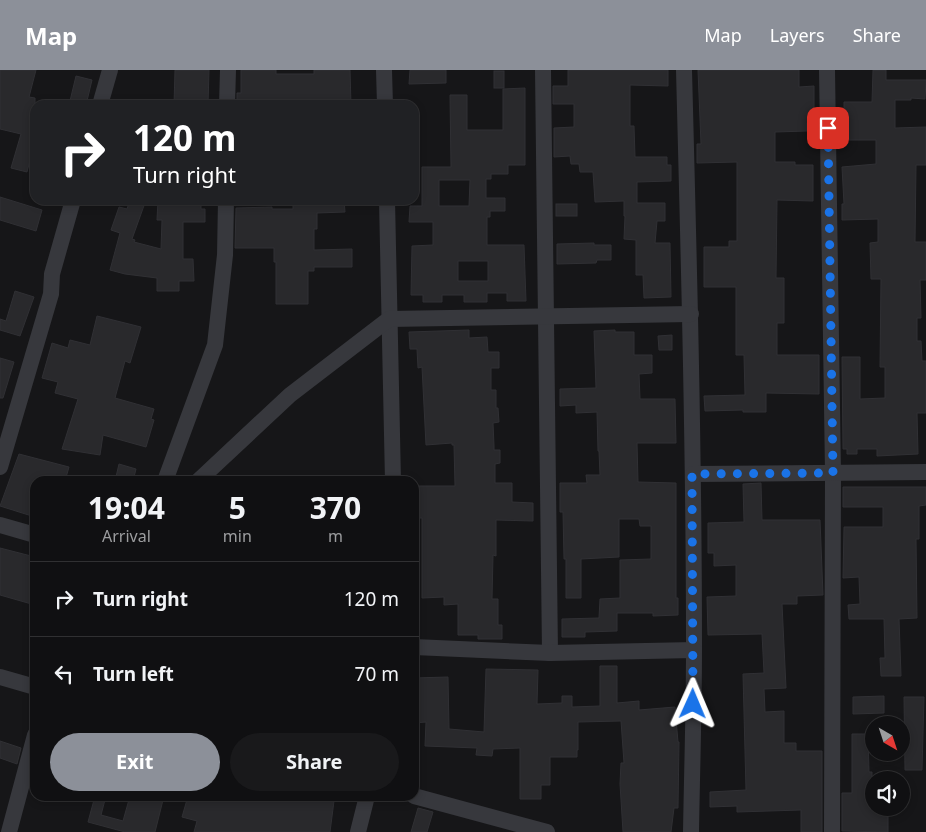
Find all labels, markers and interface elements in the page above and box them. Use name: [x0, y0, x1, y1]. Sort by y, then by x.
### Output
text: Map: [25, 19, 77, 52]
text: Map: [704, 23, 742, 47]
text: Layers: [770, 23, 825, 47]
text: Share: [853, 23, 901, 47]
pin: [807, 107, 849, 149]
text: 120 m: [133, 114, 236, 161]
icon: arrive: [814, 114, 842, 142]
icon: right: [50, 120, 115, 185]
text: Turn right: [133, 159, 236, 189]
text: 19:04: [88, 487, 165, 528]
text: 5: [229, 487, 246, 528]
text: 370: [310, 487, 361, 528]
text: Arrival: [102, 525, 151, 547]
text: min: [223, 525, 252, 547]
text: m: [328, 525, 343, 547]
icon: right: [50, 585, 78, 613]
text: Turn right: [93, 586, 188, 612]
text: 120 m: [344, 586, 399, 612]
icon: left: [50, 660, 78, 688]
text: Turn left: [93, 661, 174, 687]
text: 70 m: [355, 661, 399, 687]
position arrow: [666, 677, 718, 729]
north arrow: [865, 716, 910, 761]
map controls: [865, 716, 910, 816]
button: Exit: [50, 733, 220, 791]
button: Share: [230, 733, 399, 791]
button: sound: [865, 771, 910, 816]

